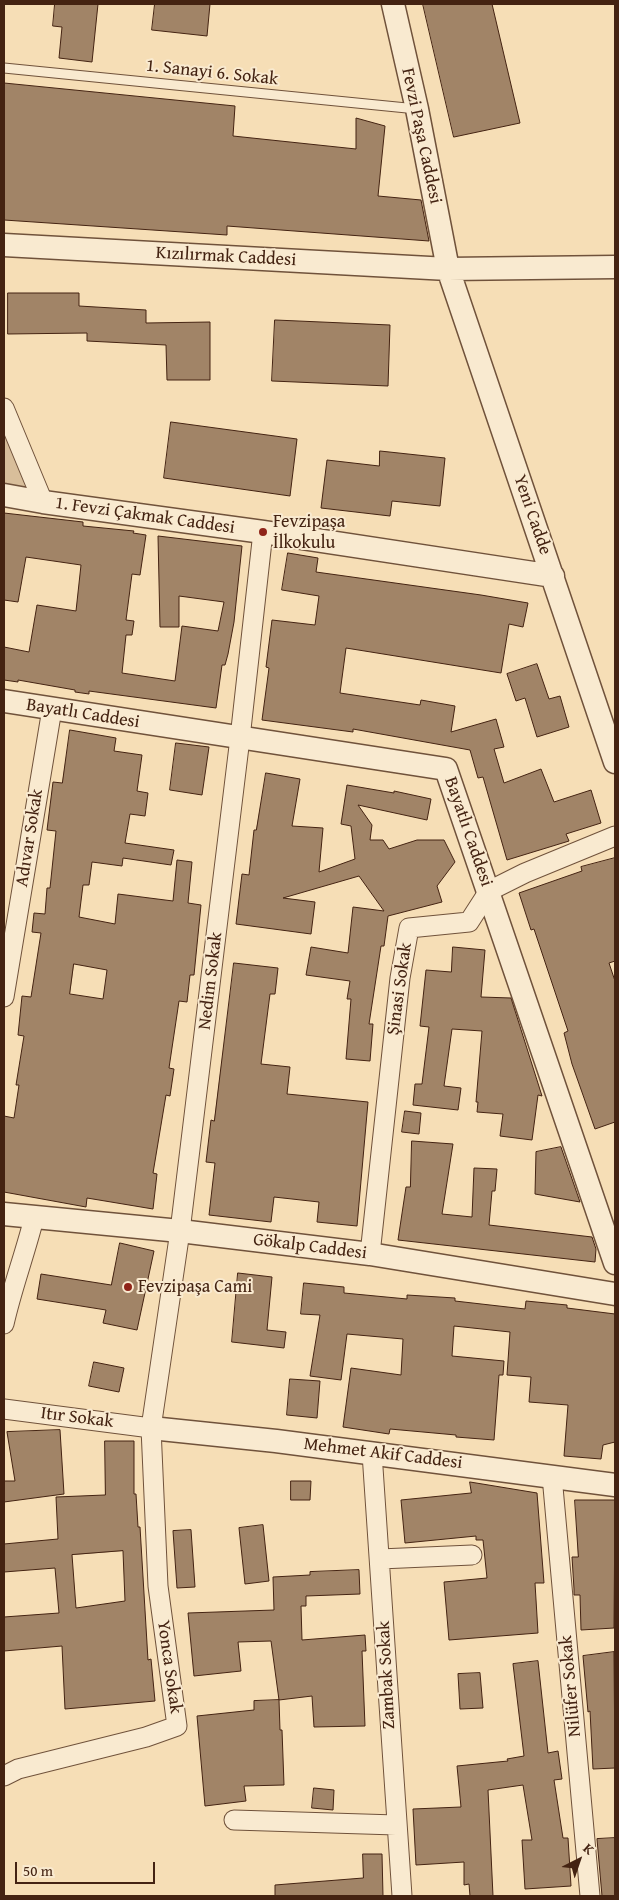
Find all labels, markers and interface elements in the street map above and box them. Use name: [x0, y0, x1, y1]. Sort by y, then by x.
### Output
street label: 1. Sanayi 6. Sokak: [145, 55, 279, 91]
street label: Fevzi Paşa Caddesi: [396, 66, 446, 206]
street label: Kızılırmak Caddesi: [155, 243, 297, 271]
street label: Yeni Cadde: [508, 472, 556, 558]
street label: 1. Fevzi Çakmak Caddesi: [54, 493, 236, 539]
place label: Fevzipaşa İlkokulu: [273, 511, 345, 554]
marker: Fevzipaşa İlkokulu: [257, 526, 269, 538]
street label: Bayatlı Caddesi: [25, 694, 141, 734]
street label: Bayatlı Caddesi: [439, 774, 497, 890]
street label: Adıvar Sokak: [12, 788, 48, 888]
street label: Nedim Sokak: [194, 931, 228, 1031]
street label: Şinasi Sokak: [383, 941, 417, 1037]
street label: Gökalp Caddesi: [252, 1229, 368, 1265]
place label: Fevzipaşa Cami: [138, 1276, 252, 1298]
marker: Fevzipaşa Cami: [122, 1281, 134, 1293]
street label: Itır Sokak: [39, 1403, 115, 1433]
street label: Mehmet Akif Caddesi: [302, 1434, 464, 1474]
street label: Yonca Sokak: [152, 1619, 186, 1715]
street label: Zambak Sokak: [373, 1620, 401, 1730]
street label: Nilüfer Sokak: [556, 1634, 586, 1738]
north arrow: [554, 1835, 604, 1885]
text: K: [579, 1838, 599, 1859]
scale bar: [18, 1852, 158, 1884]
text: 50 m: [23, 1860, 53, 1881]

